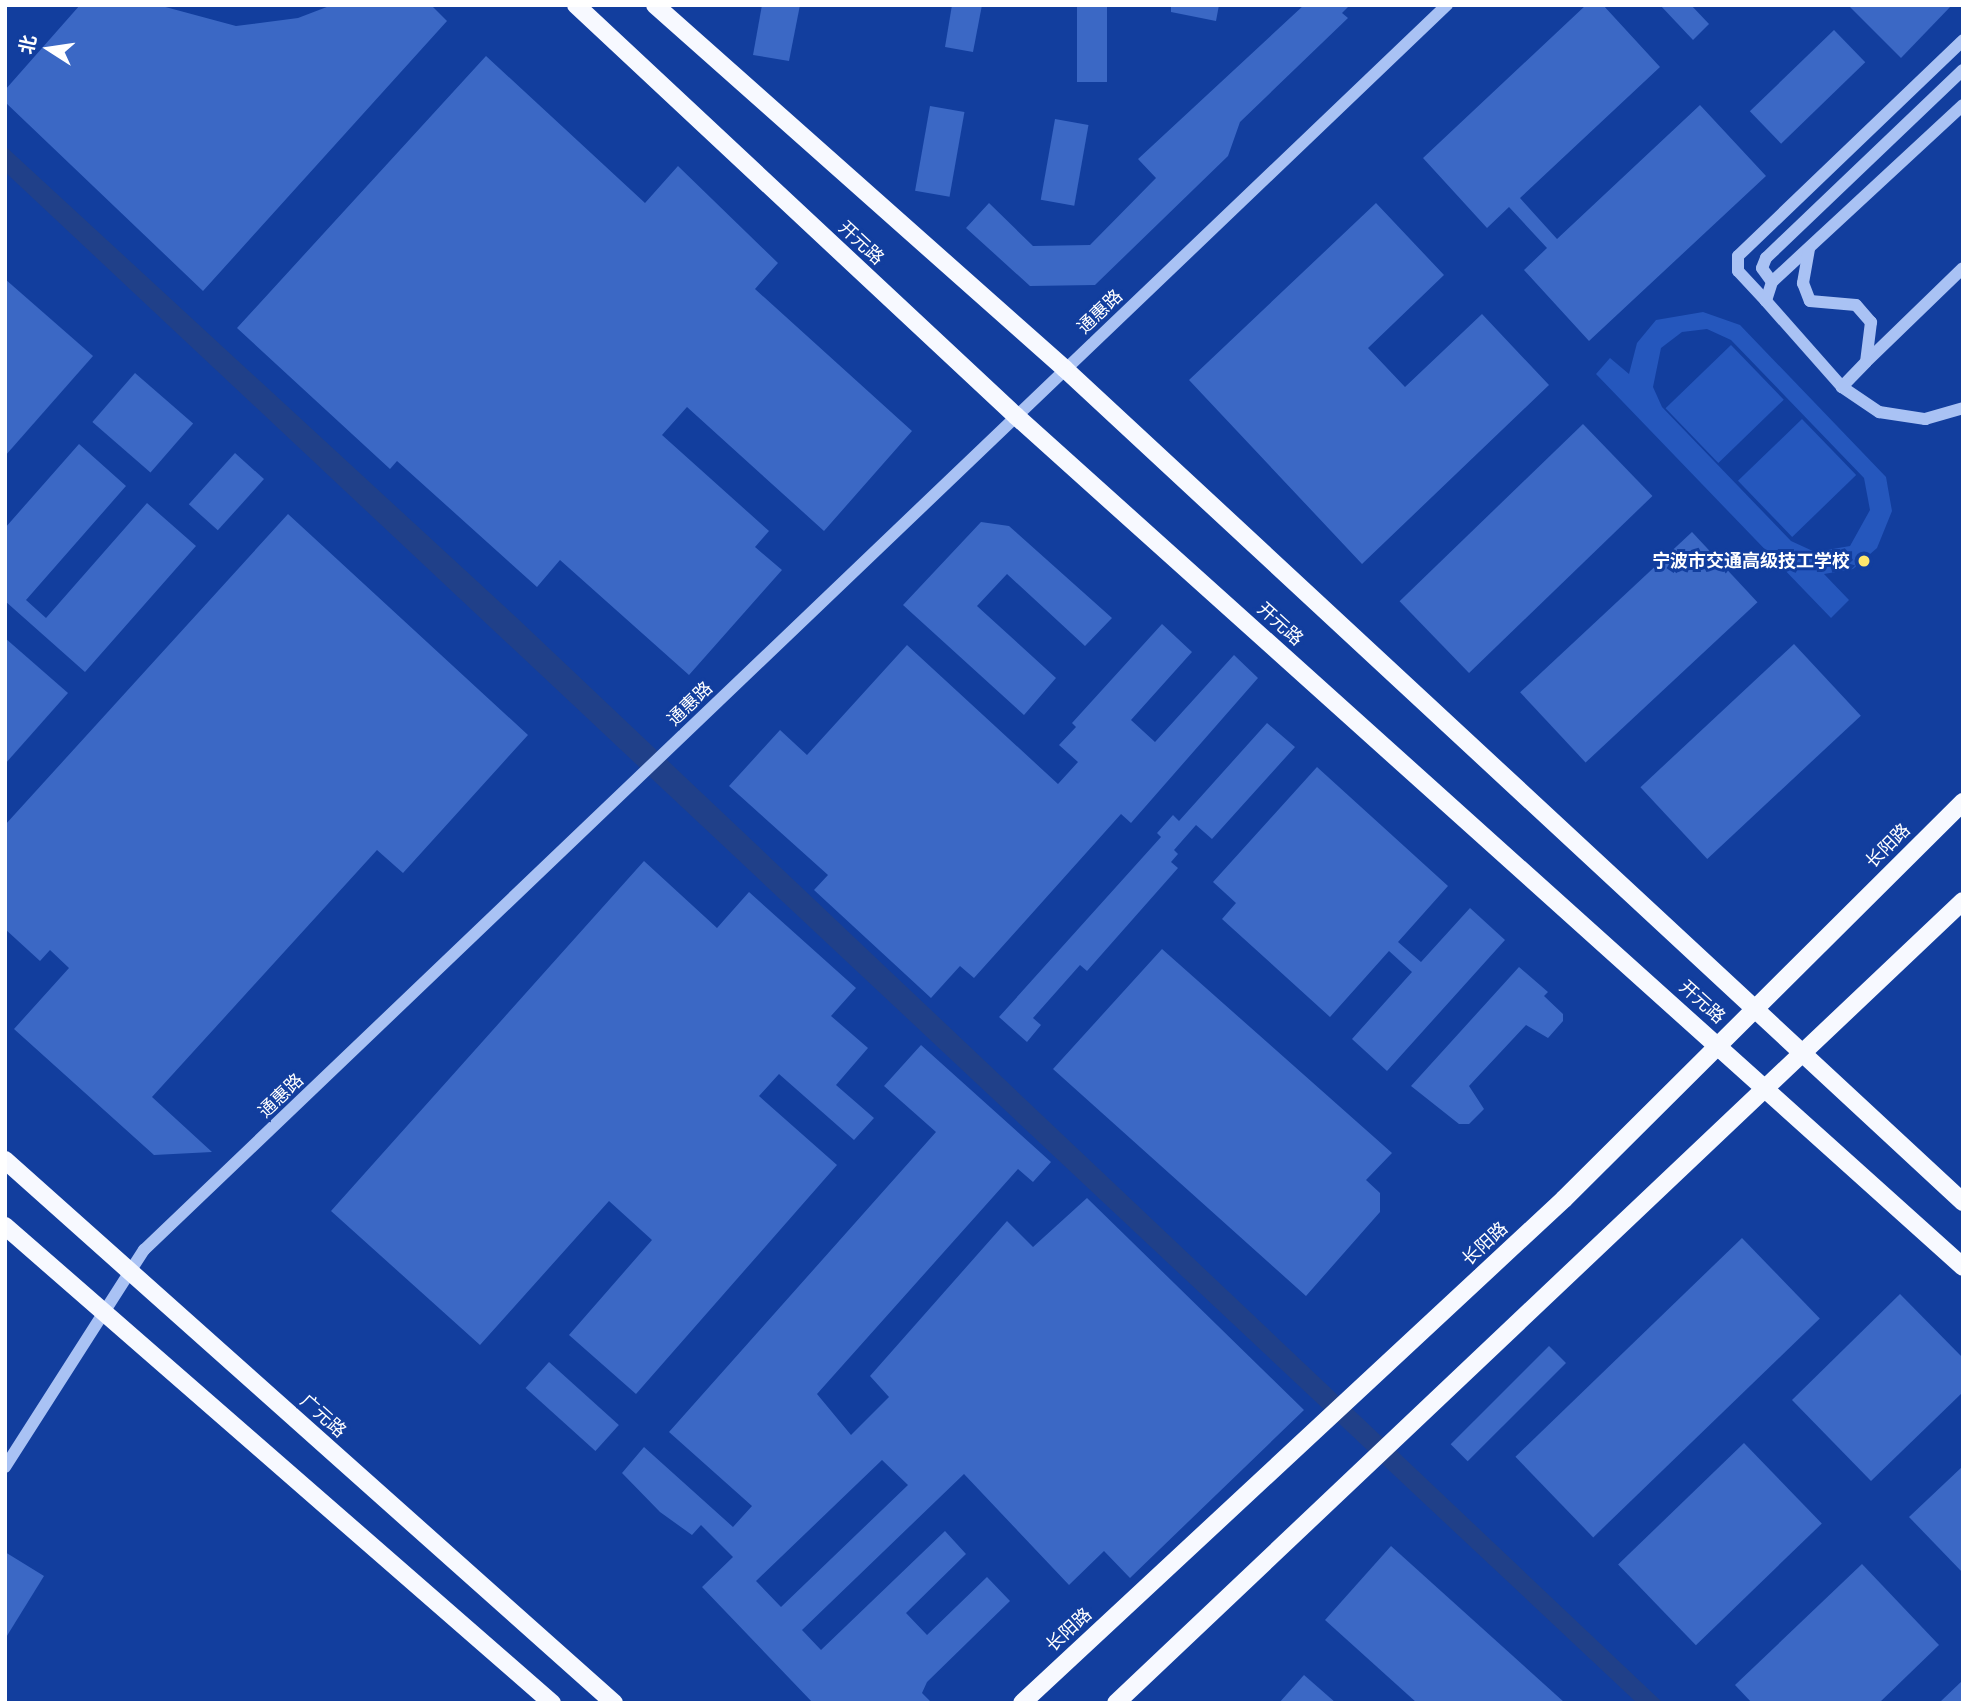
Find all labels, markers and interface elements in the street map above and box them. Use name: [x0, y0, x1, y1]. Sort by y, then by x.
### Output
north arrow: [14, 14, 84, 84]
text: 北: [14, 33, 42, 56]
street label: 开元路: [834, 217, 888, 269]
street label: 通惠路: [1073, 285, 1127, 339]
place label: 宁波市交通高级技工学校: [1652, 550, 1850, 572]
marker: 宁波市交通高级技工学校: [1856, 553, 1872, 569]
street label: 开元路: [1253, 598, 1307, 650]
street label: 通惠路: [663, 677, 717, 731]
street label: 长阳路: [1861, 819, 1915, 873]
street label: 开元路: [1675, 976, 1729, 1028]
street label: 通惠路: [254, 1069, 308, 1123]
street label: 长阳路: [1458, 1218, 1512, 1270]
street label: 广元路: [296, 1390, 350, 1442]
street label: 长阳路: [1042, 1604, 1096, 1656]

